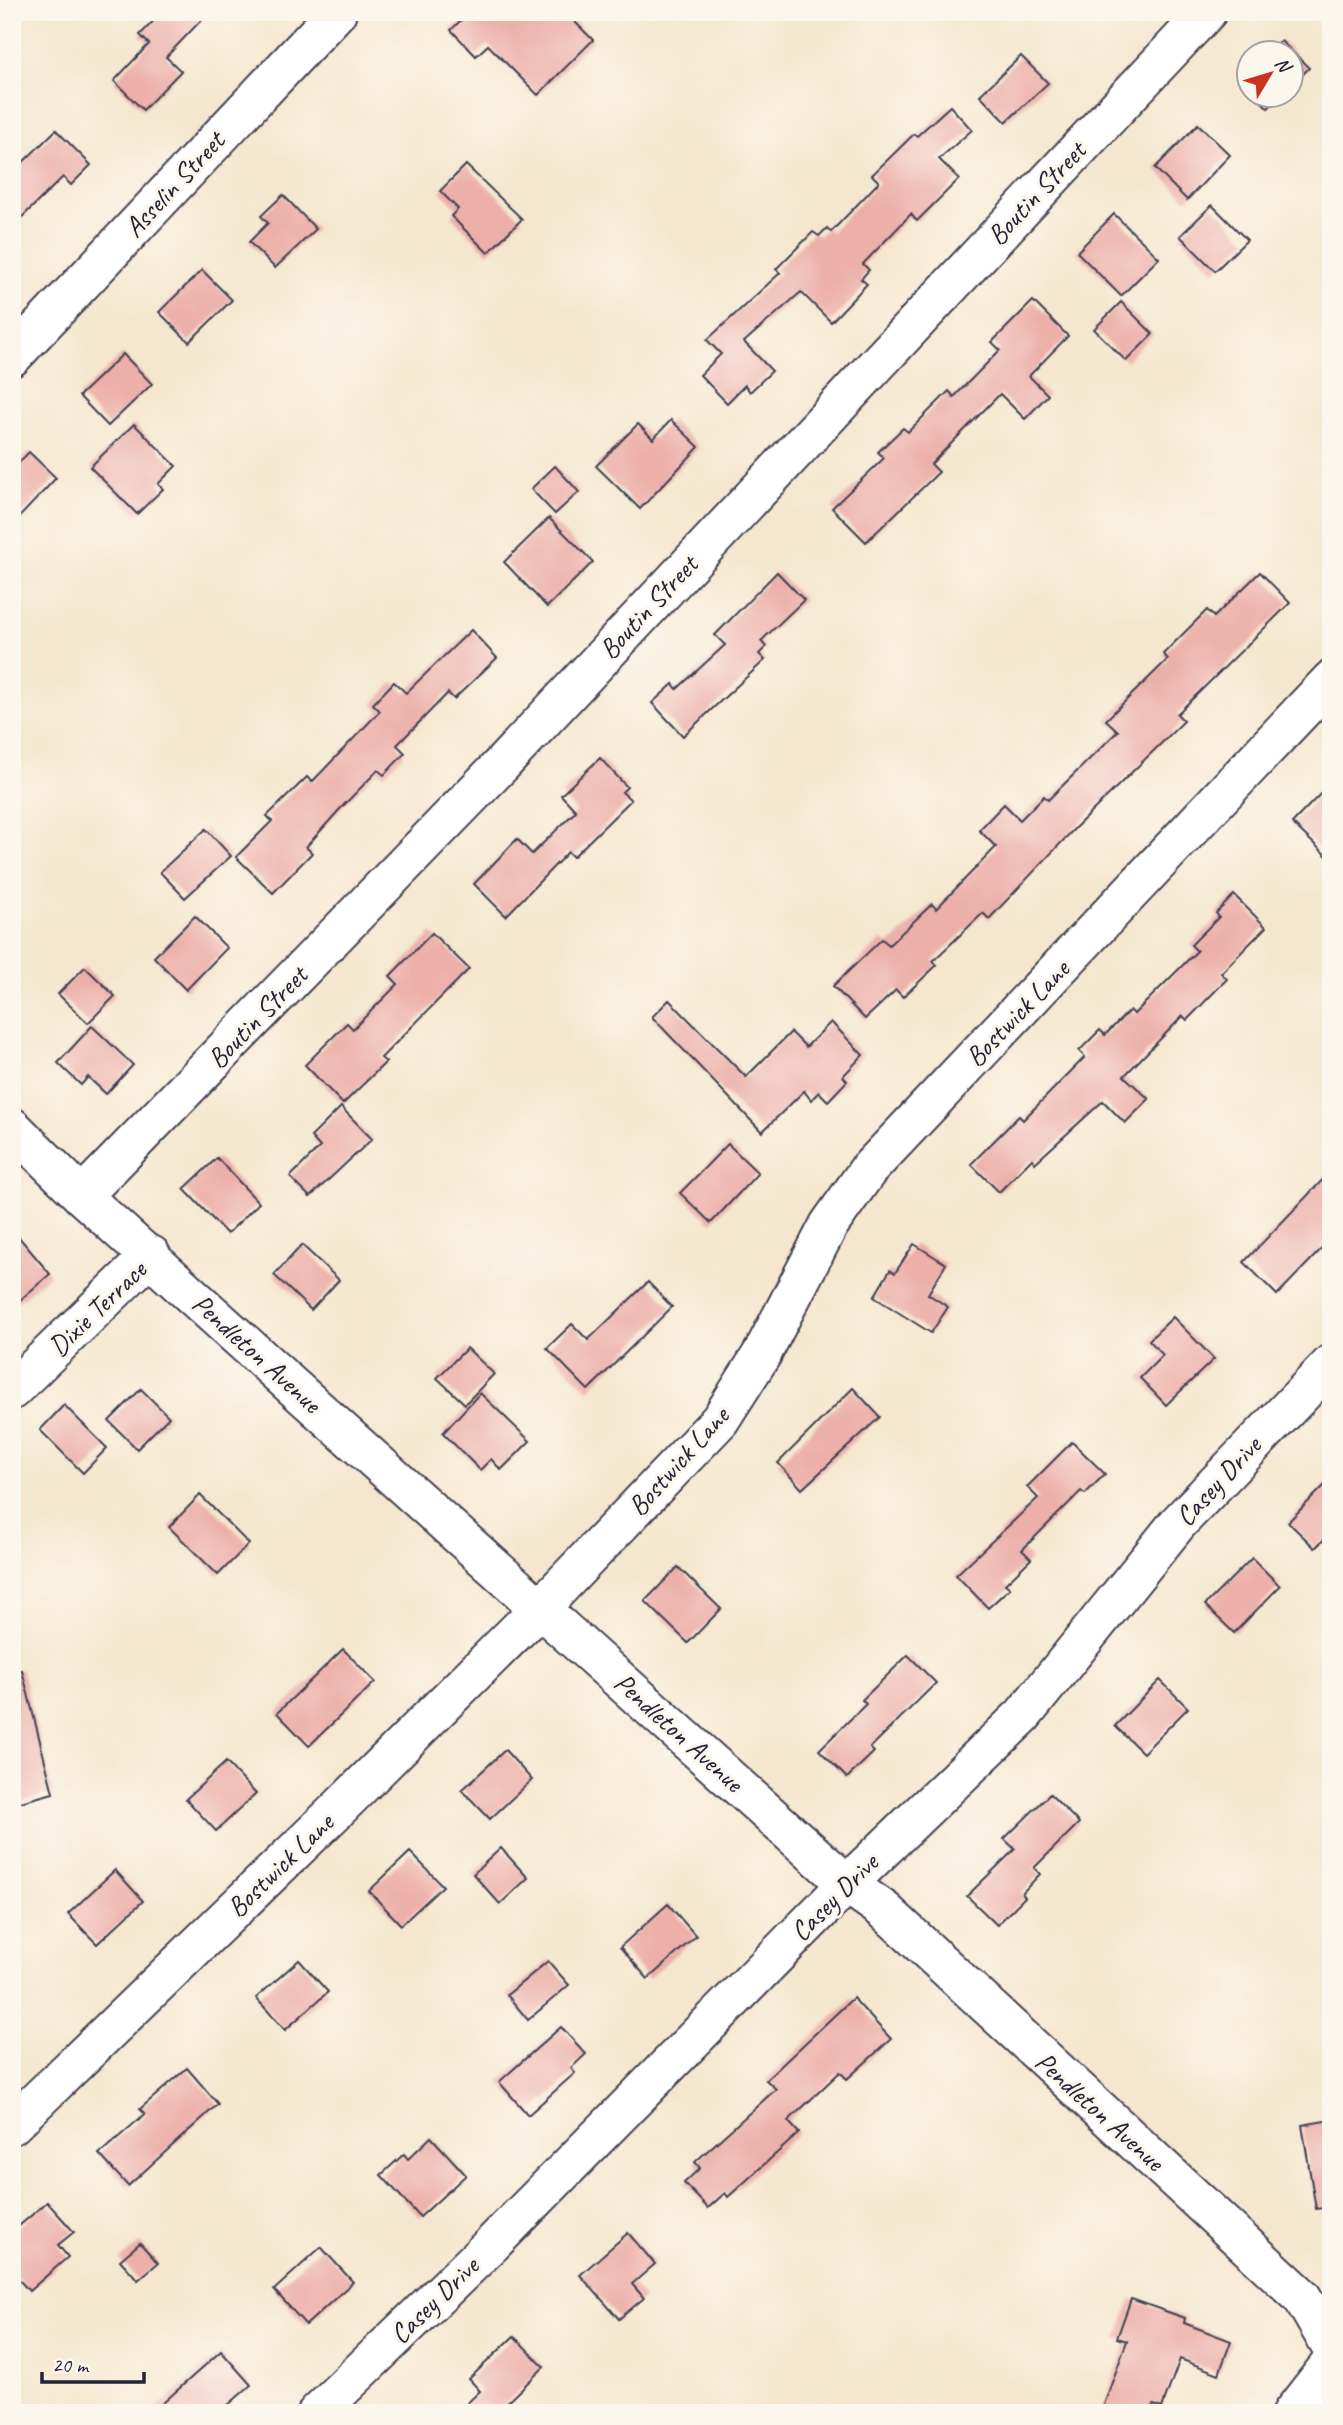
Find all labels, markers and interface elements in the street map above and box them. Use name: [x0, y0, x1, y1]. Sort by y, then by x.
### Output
north arrow: [1234, 38, 1304, 108]
text: N: [1270, 52, 1298, 79]
street label: Asselin Street: [116, 122, 234, 244]
street label: Boutin Street: [979, 132, 1095, 252]
street label: Boutin Street: [591, 546, 707, 666]
street label: Bostwick Lane: [958, 951, 1078, 1074]
street label: Boutin Street: [200, 956, 316, 1076]
street label: Dixie Terrace: [41, 1251, 155, 1363]
street label: Pendleton Avenue: [185, 1286, 330, 1421]
street label: Bostwick Lane: [620, 1398, 737, 1523]
street label: Casey Drive: [1168, 1427, 1270, 1533]
street label: Pendleton Avenue: [607, 1665, 752, 1800]
street label: Bostwick Lane: [219, 1804, 342, 1924]
street label: Casey Drive: [783, 1844, 887, 1948]
street label: Pendleton Avenue: [1028, 2044, 1173, 2179]
street label: Casey Drive: [382, 2248, 487, 2351]
scale bar: [42, 2341, 144, 2385]
text: 20 m: [52, 2352, 90, 2378]

